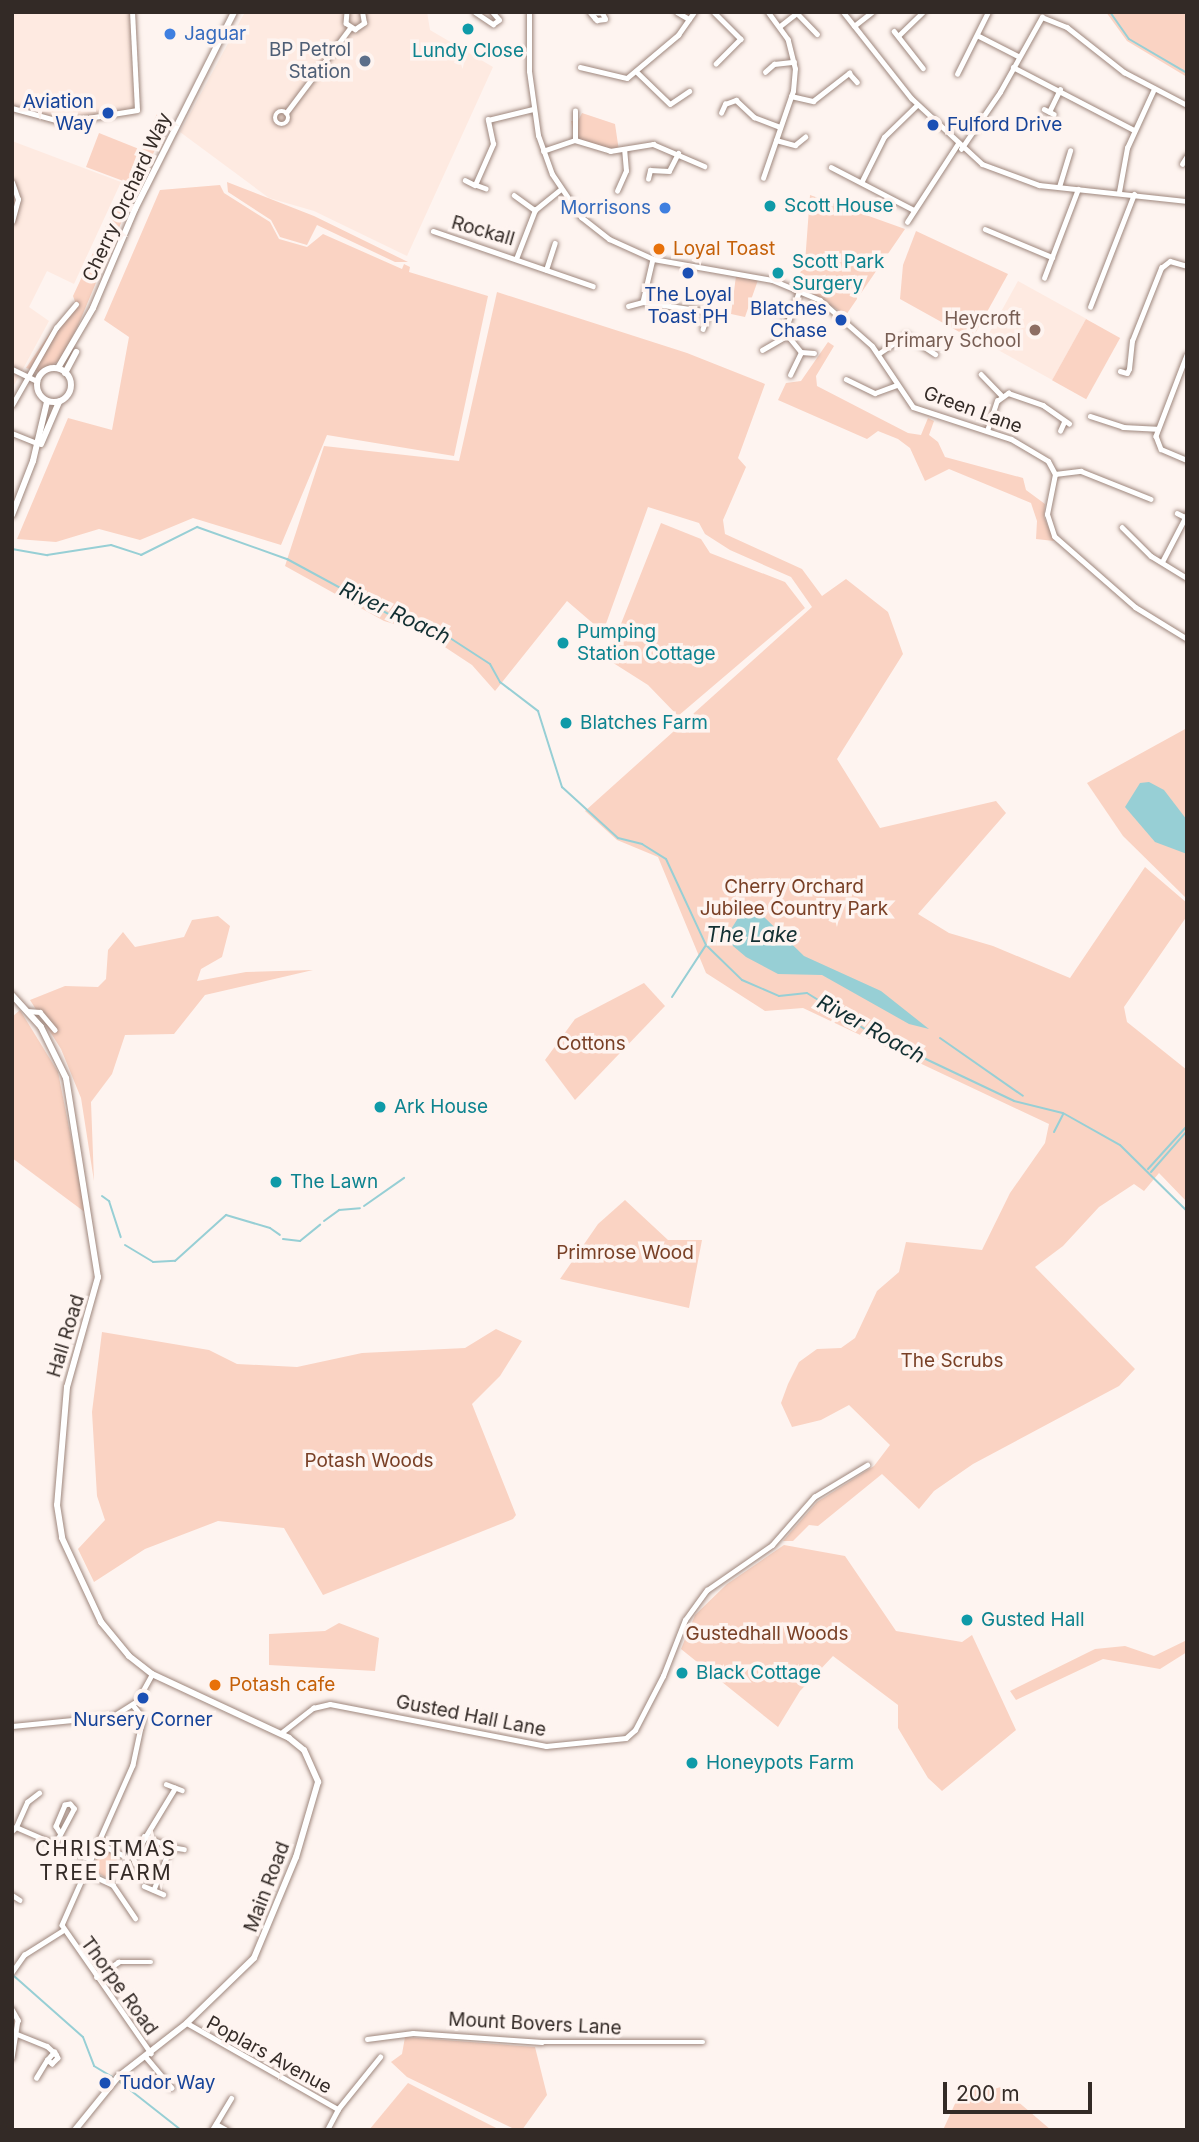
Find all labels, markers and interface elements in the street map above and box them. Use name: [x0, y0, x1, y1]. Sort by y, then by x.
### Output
marker: Lundy Close: [460, 21, 476, 37]
place label: Jaguar: [184, 23, 246, 45]
marker: Jaguar: [162, 26, 178, 42]
place label: BP Petrol Station: [269, 39, 351, 83]
place label: Lundy Close: [412, 40, 524, 62]
marker: BP Petrol Station: [357, 53, 373, 69]
place label: Aviation Way: [23, 91, 94, 135]
marker: Aviation Way: [100, 105, 116, 121]
street label: Cherry Orchard Way: [78, 109, 176, 285]
place label: Fulford Drive: [947, 114, 1062, 136]
marker: Fulford Drive: [925, 117, 941, 133]
place label: Scott House: [784, 195, 894, 217]
place label: Morrisons: [560, 197, 651, 219]
marker: Scott House: [762, 198, 778, 214]
marker: Morrisons: [657, 200, 673, 216]
street label: Rockall: [449, 211, 517, 251]
place label: Loyal Toast: [673, 238, 775, 260]
marker: Loyal Toast: [651, 241, 667, 257]
place label: Scott Park Surgery: [792, 251, 884, 295]
marker: The Loyal Toast PH: [680, 265, 696, 281]
marker: Scott Park Surgery: [770, 265, 786, 281]
place label: The Loyal Toast PH: [644, 284, 732, 328]
place label: Blatches Chase: [750, 298, 827, 342]
place label: Heycroft Primary School: [884, 308, 1021, 352]
marker: Blatches Chase: [833, 312, 849, 328]
marker: Heycroft Primary School: [1027, 322, 1043, 338]
street label: Green Lane: [920, 382, 1026, 438]
water label: River Roach: [336, 576, 454, 650]
place label: Pumping Station Cottage: [577, 621, 716, 665]
marker: Pumping Station Cottage: [555, 635, 571, 651]
place label: Blatches Farm: [580, 712, 708, 734]
marker: Blatches Farm: [558, 715, 574, 731]
park label: Cherry Orchard Jubilee Country Park: [700, 876, 888, 920]
water label: The Lake: [706, 922, 798, 948]
water label: River Roach: [813, 989, 929, 1069]
park label: Cottons: [556, 1033, 626, 1055]
place label: Ark House: [394, 1096, 488, 1118]
marker: Ark House: [372, 1099, 388, 1115]
place label: The Lawn: [290, 1171, 378, 1193]
marker: The Lawn: [268, 1174, 284, 1190]
park label: Primrose Wood: [556, 1242, 694, 1264]
street label: Hall Road: [43, 1292, 89, 1380]
park label: The Scrubs: [900, 1350, 1004, 1372]
park label: Potash Woods: [304, 1450, 434, 1472]
place label: Gusted Hall: [981, 1609, 1085, 1631]
marker: Gusted Hall: [959, 1612, 975, 1628]
park label: Gustedhall Woods: [686, 1623, 848, 1645]
place label: Black Cottage: [696, 1662, 821, 1684]
marker: Black Cottage: [674, 1665, 690, 1681]
place label: Potash cafe: [229, 1674, 335, 1696]
marker: Potash cafe: [207, 1677, 223, 1693]
marker: Nursery Corner: [135, 1690, 151, 1706]
street label: Gusted Hall Lane: [394, 1690, 548, 1742]
place label: Nursery Corner: [73, 1709, 213, 1731]
place label: Honeypots Farm: [706, 1752, 854, 1774]
marker: Honeypots Farm: [684, 1755, 700, 1771]
district label: CHRISTMAS TREE FARM: [36, 1836, 176, 1886]
street label: Main Road: [239, 1839, 295, 1935]
street label: Thorpe Road: [76, 1932, 162, 2040]
street label: Mount Bovers Lane: [448, 2008, 622, 2040]
street label: Poplars Avenue: [202, 2011, 336, 2099]
scale bar: [947, 2068, 1096, 2112]
place label: Tudor Way: [119, 2072, 215, 2094]
marker: Tudor Way: [97, 2075, 113, 2091]
text: 200 m: [956, 2081, 1020, 2106]

